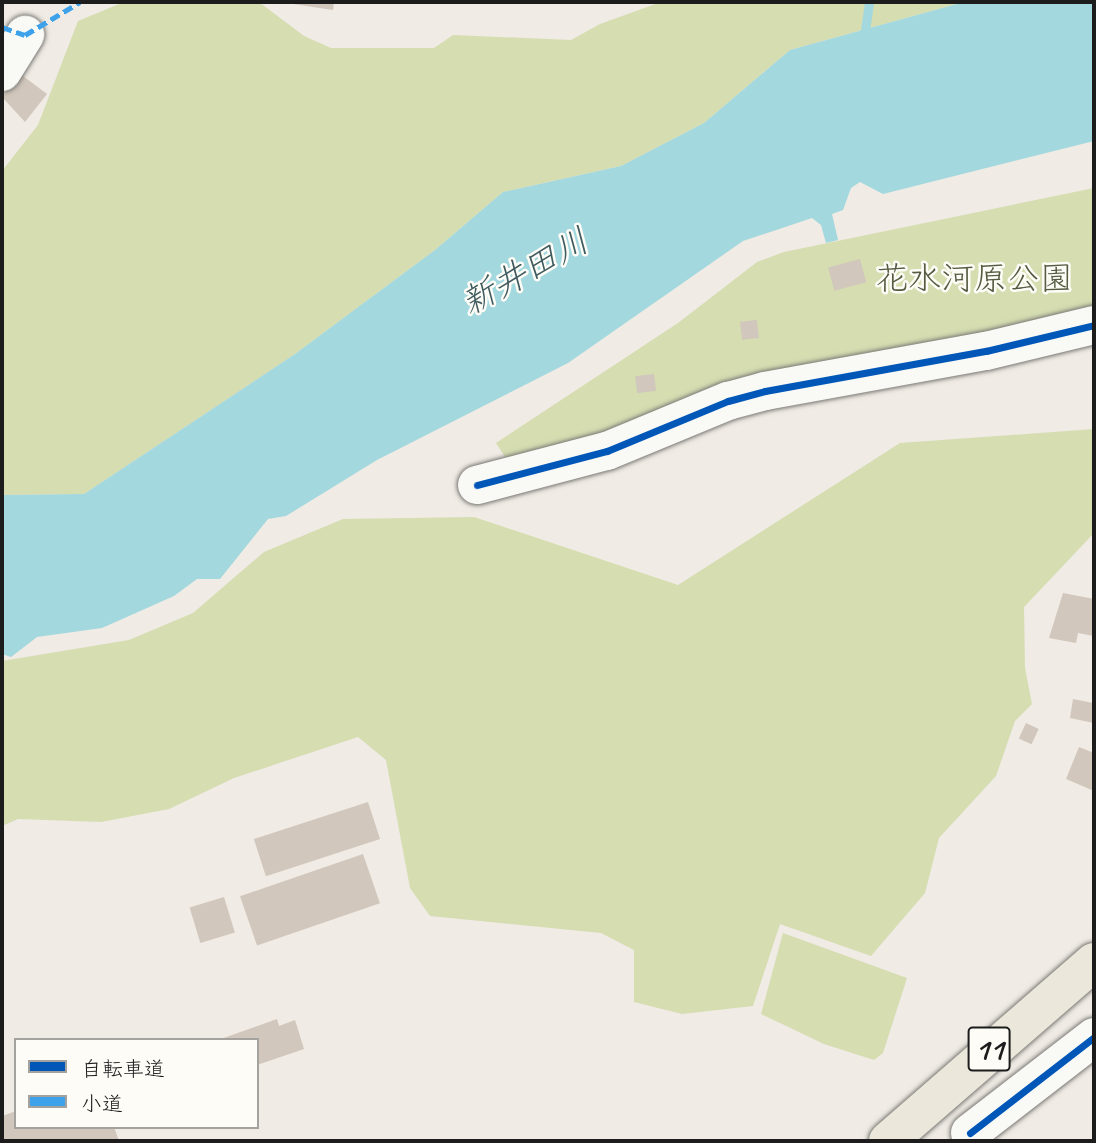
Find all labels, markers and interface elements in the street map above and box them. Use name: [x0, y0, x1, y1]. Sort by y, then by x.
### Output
water label: 新井田川: [454, 220, 596, 324]
park label: 花水河原公園: [875, 259, 1073, 299]
road number: 11: [966, 1020, 1012, 1078]
legend: [14, 1038, 259, 1129]
text: 自転車道: [81, 1056, 165, 1082]
text: 小道: [81, 1091, 123, 1117]

